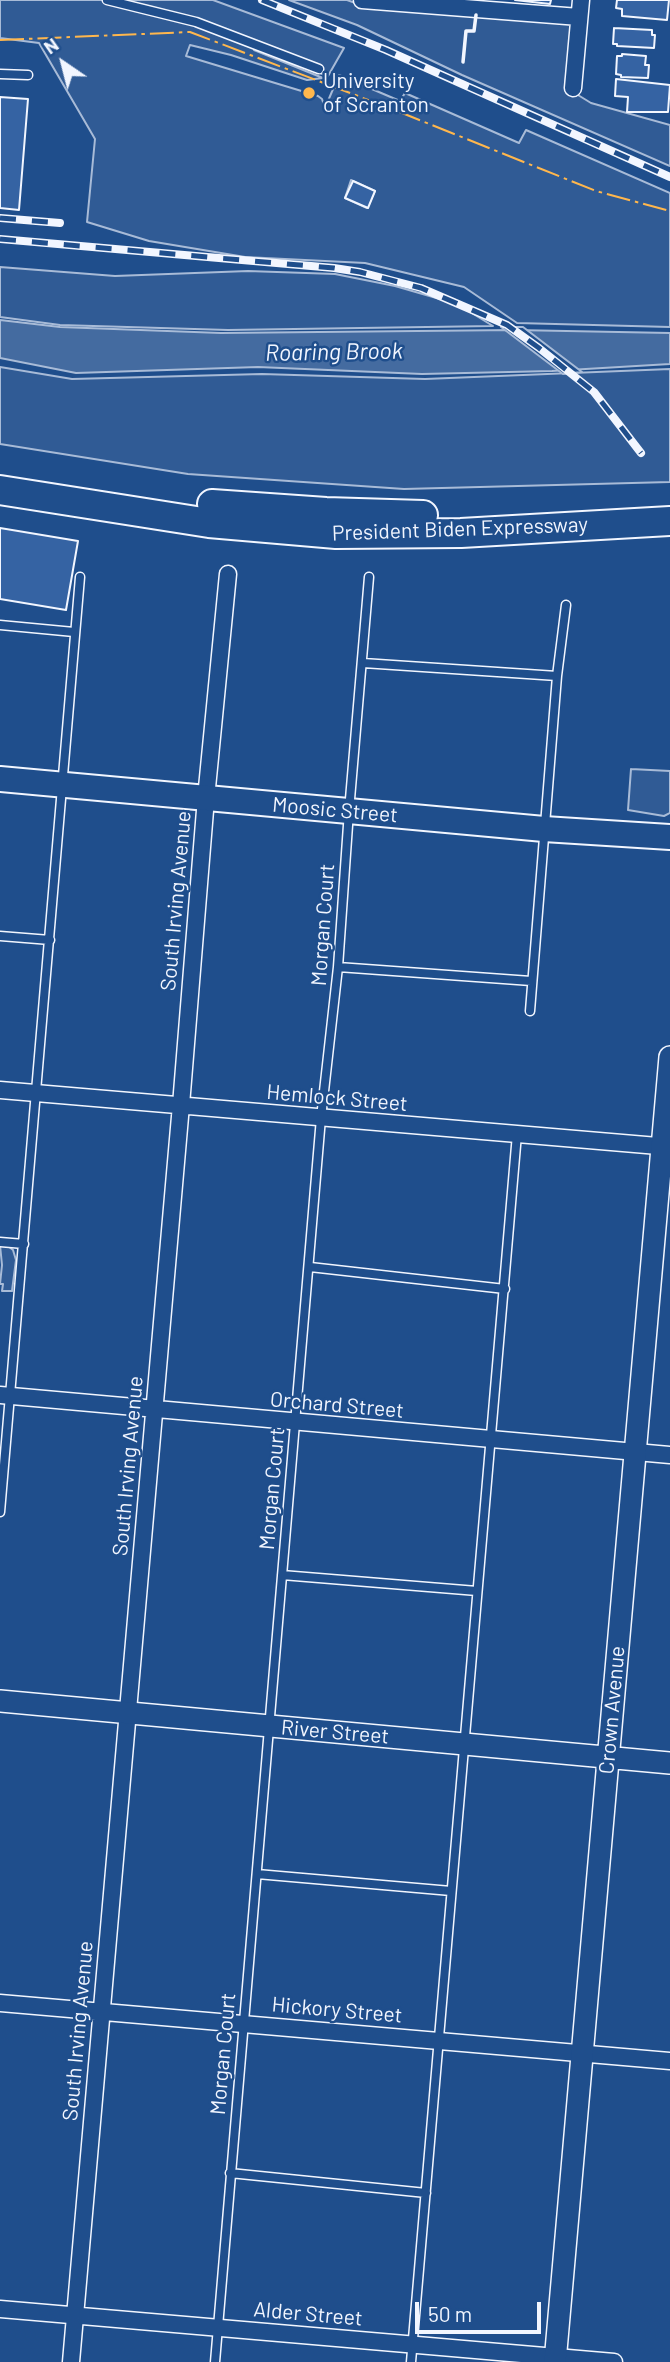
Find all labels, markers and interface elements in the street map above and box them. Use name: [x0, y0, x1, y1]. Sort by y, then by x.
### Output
north arrow: [28, 28, 98, 98]
text: N: [39, 32, 62, 58]
place label: University of Scranton: [323, 68, 429, 118]
marker: University of Scranton: [301, 85, 317, 101]
water label: Roaring Brook: [265, 337, 403, 367]
street label: President Biden Expressway: [332, 512, 588, 546]
street label: Moosic Street: [271, 792, 399, 828]
street label: South Irving Avenue: [156, 810, 196, 992]
street label: Morgan Court: [306, 863, 340, 987]
street label: Hemlock Street: [265, 1079, 409, 1117]
street label: South Irving Avenue: [108, 1375, 148, 1557]
street label: Orchard Street: [269, 1387, 405, 1423]
street label: Morgan Court: [254, 1427, 290, 1551]
street label: Crown Avenue: [594, 1645, 630, 1775]
street label: River Street: [280, 1715, 390, 1749]
street label: South Irving Avenue: [58, 1940, 98, 2122]
street label: Morgan Court: [205, 1992, 241, 2116]
street label: Hickory Street: [271, 1992, 403, 2028]
scale bar: [418, 2288, 544, 2332]
street label: Alder Street: [252, 2297, 364, 2331]
text: 50 m: [428, 2301, 472, 2326]

